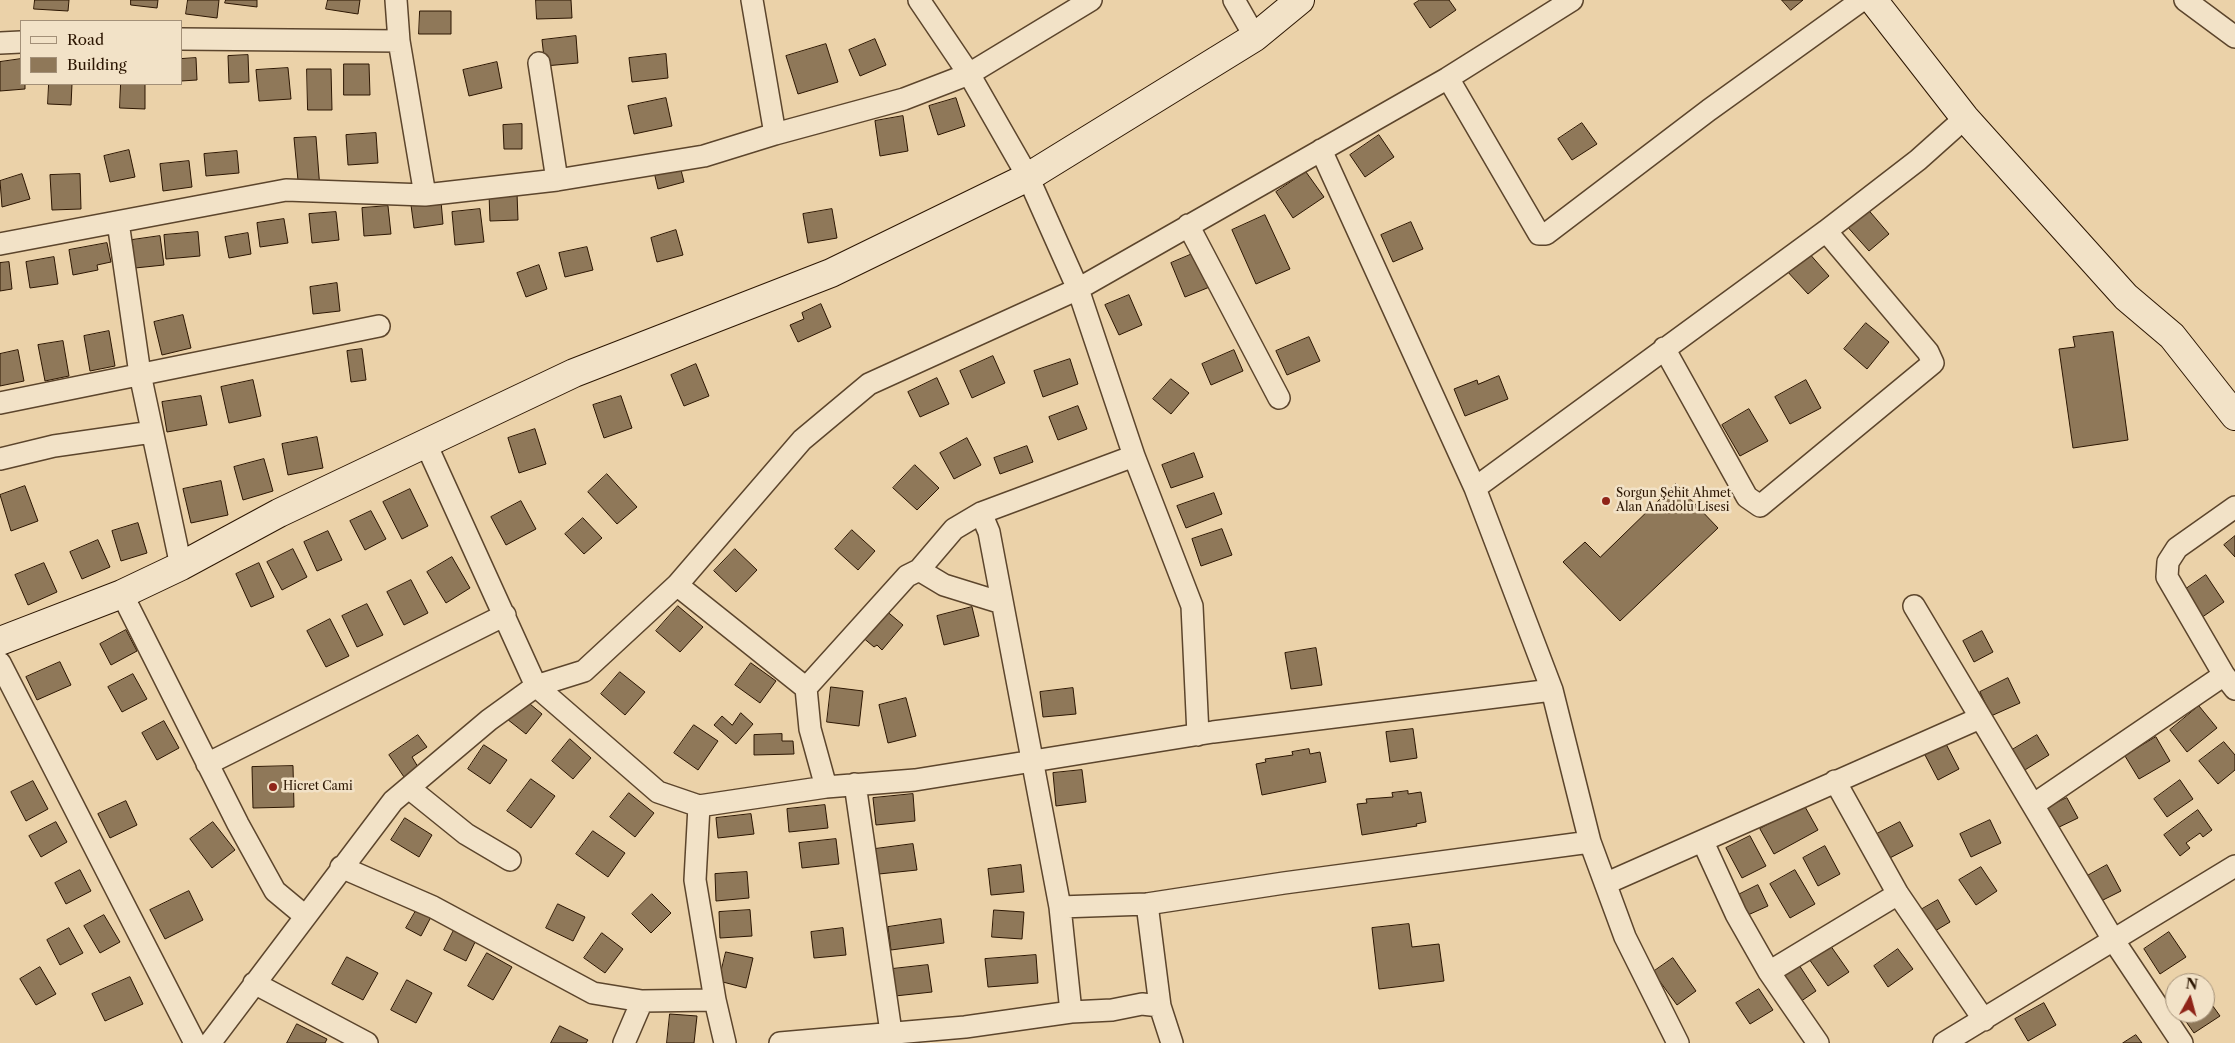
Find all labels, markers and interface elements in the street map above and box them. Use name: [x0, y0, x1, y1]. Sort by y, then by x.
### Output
legend: [20, 20, 182, 85]
text: Road: [67, 30, 104, 49]
text: Building: [67, 55, 127, 74]
place label: Sorgun Şehit Ahmet Alan Anadolu Lisesi: [1616, 487, 1731, 515]
marker: Sorgun Şehit Ahmet Alan Anadolu Lisesi: [1600, 495, 1612, 507]
place label: Hicret Cami: [283, 780, 353, 794]
marker: Hicret Cami: [267, 781, 279, 793]
north arrow: [2165, 973, 2215, 1023]
text: N: [2185, 974, 2199, 994]

